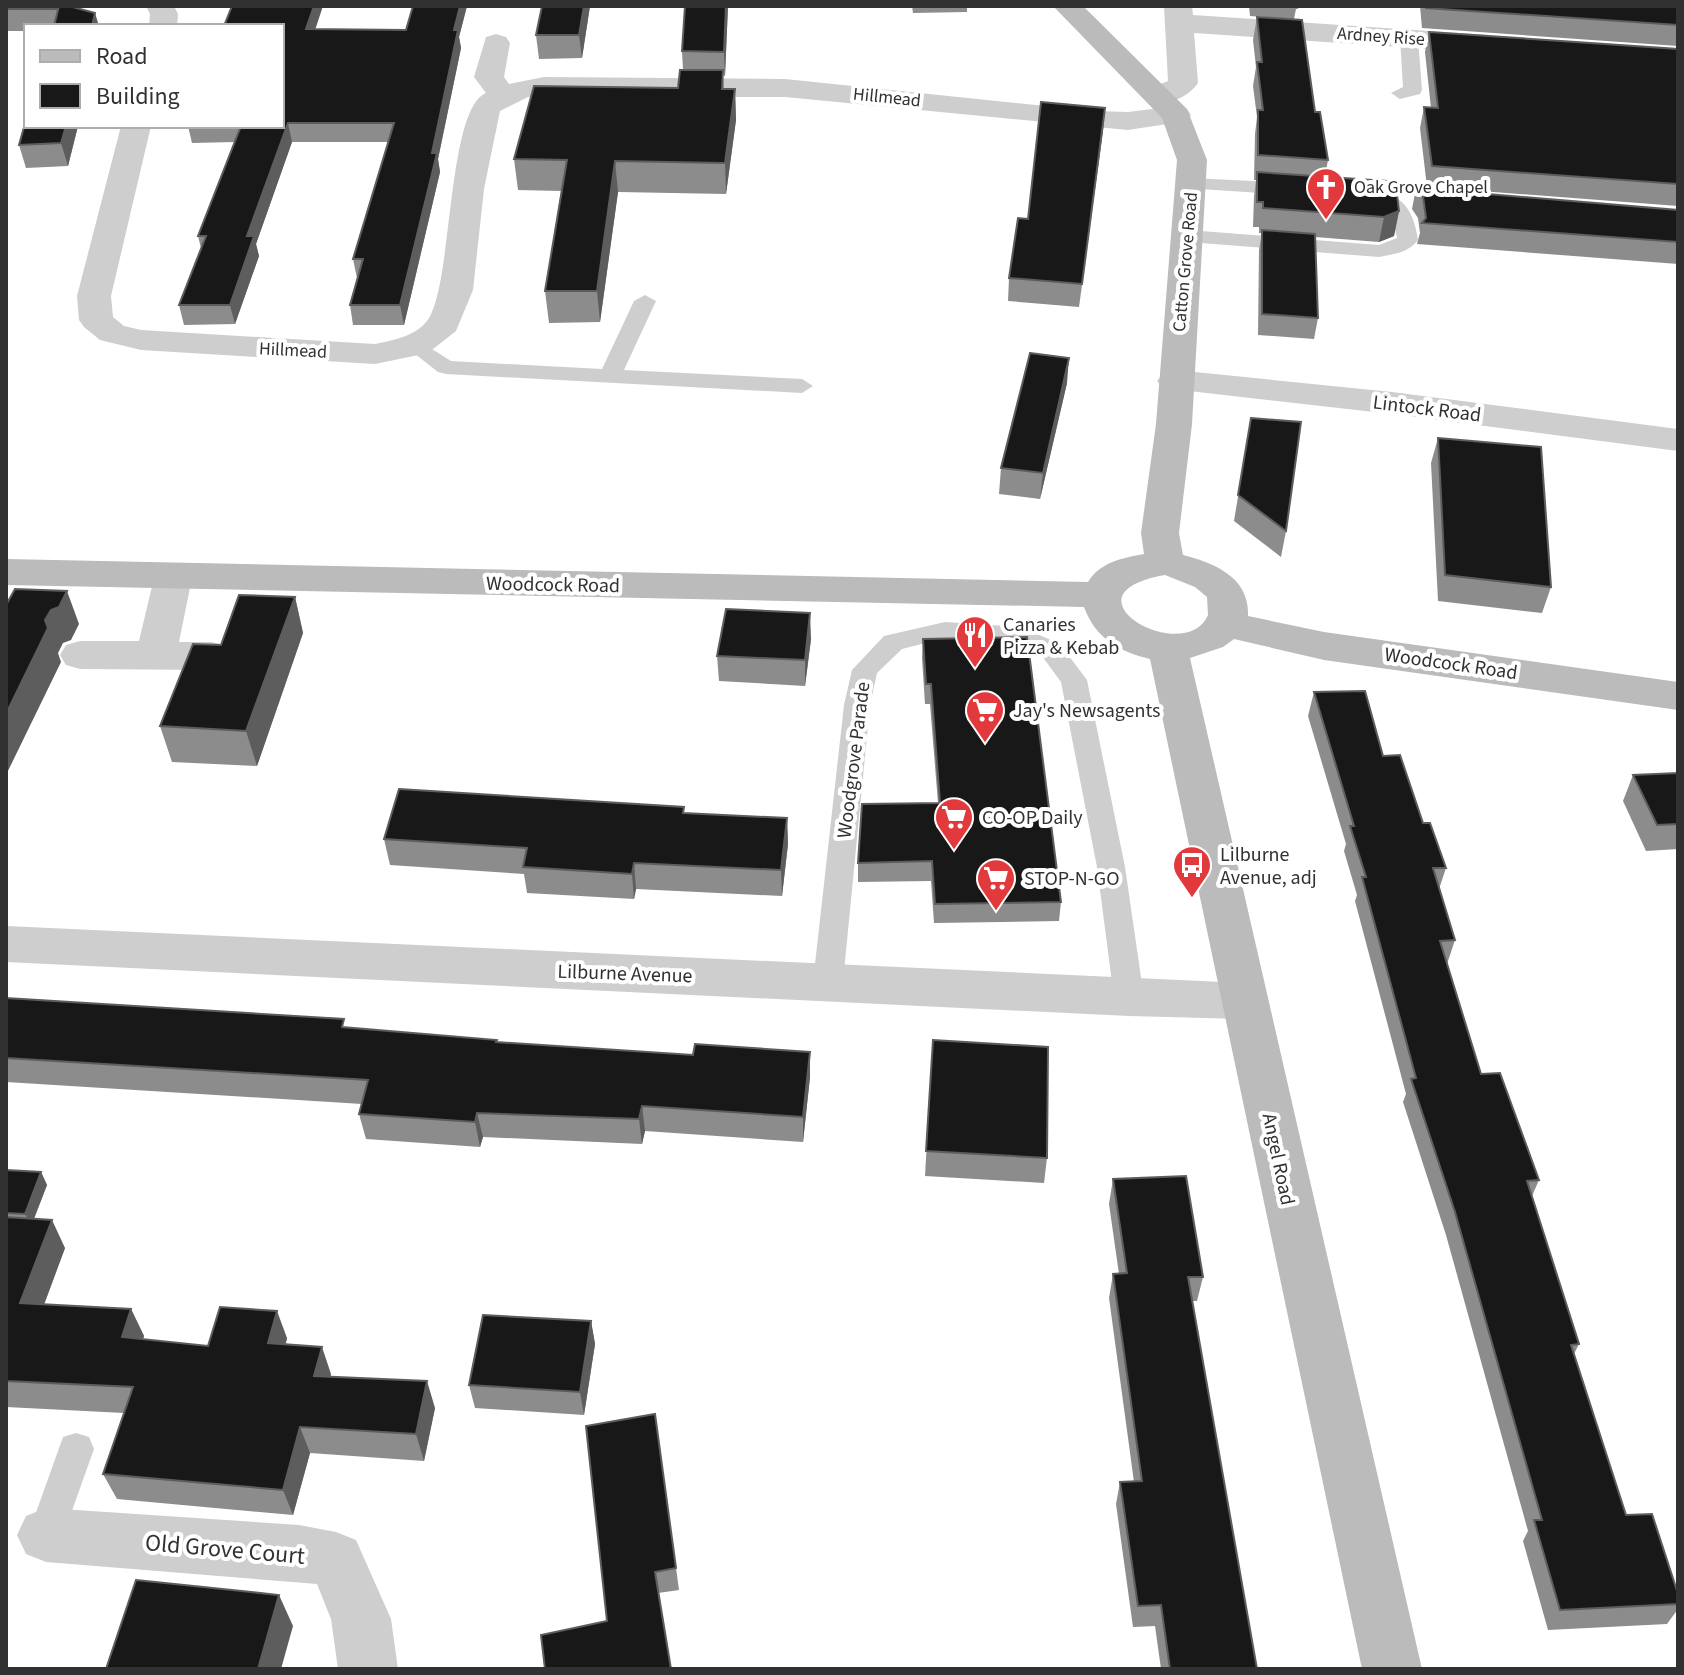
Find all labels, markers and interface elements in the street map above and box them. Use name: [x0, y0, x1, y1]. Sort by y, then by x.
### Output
street label: Ardney Rise: [1336, 21, 1426, 52]
legend: [24, 24, 284, 128]
text: Road: [96, 39, 148, 74]
text: Building: [96, 79, 180, 114]
street label: Hillmead: [852, 82, 922, 113]
church icon: Oak Grove Chapel: [1305, 166, 1347, 221]
place label: Oak Grove Chapel: [1354, 175, 1488, 200]
street label: Catton Grove Road: [1167, 191, 1204, 333]
street label: Hillmead: [258, 336, 328, 365]
street label: Lintock Road: [1371, 388, 1483, 430]
street label: Woodcock Road: [486, 570, 620, 600]
place label: Canaries Pizza & Kebab: [1003, 611, 1119, 662]
restaurant icon: Canaries Pizza & Kebab: [954, 614, 996, 669]
street label: Woodcock Road: [1383, 641, 1519, 687]
street label: Woodgrove Parade: [831, 680, 877, 840]
supermarket icon: Jay's Newsagents: [964, 689, 1006, 744]
place label: Jay's Newsagents: [1013, 697, 1160, 725]
supermarket icon: CO-OP Daily: [933, 796, 975, 851]
place label: CO-OP Daily: [982, 804, 1083, 832]
place label: Lilburne Avenue, adj: [1220, 841, 1317, 892]
bus stop icon: Lilburne Avenue, adj: [1171, 844, 1213, 899]
supermarket icon: STOP-N-GO: [975, 857, 1017, 912]
place label: STOP-N-GO: [1024, 865, 1119, 893]
street label: Lilburne Avenue: [557, 958, 693, 990]
street label: Angel Road: [1255, 1111, 1301, 1208]
street label: Old Grove Court: [144, 1525, 306, 1574]

